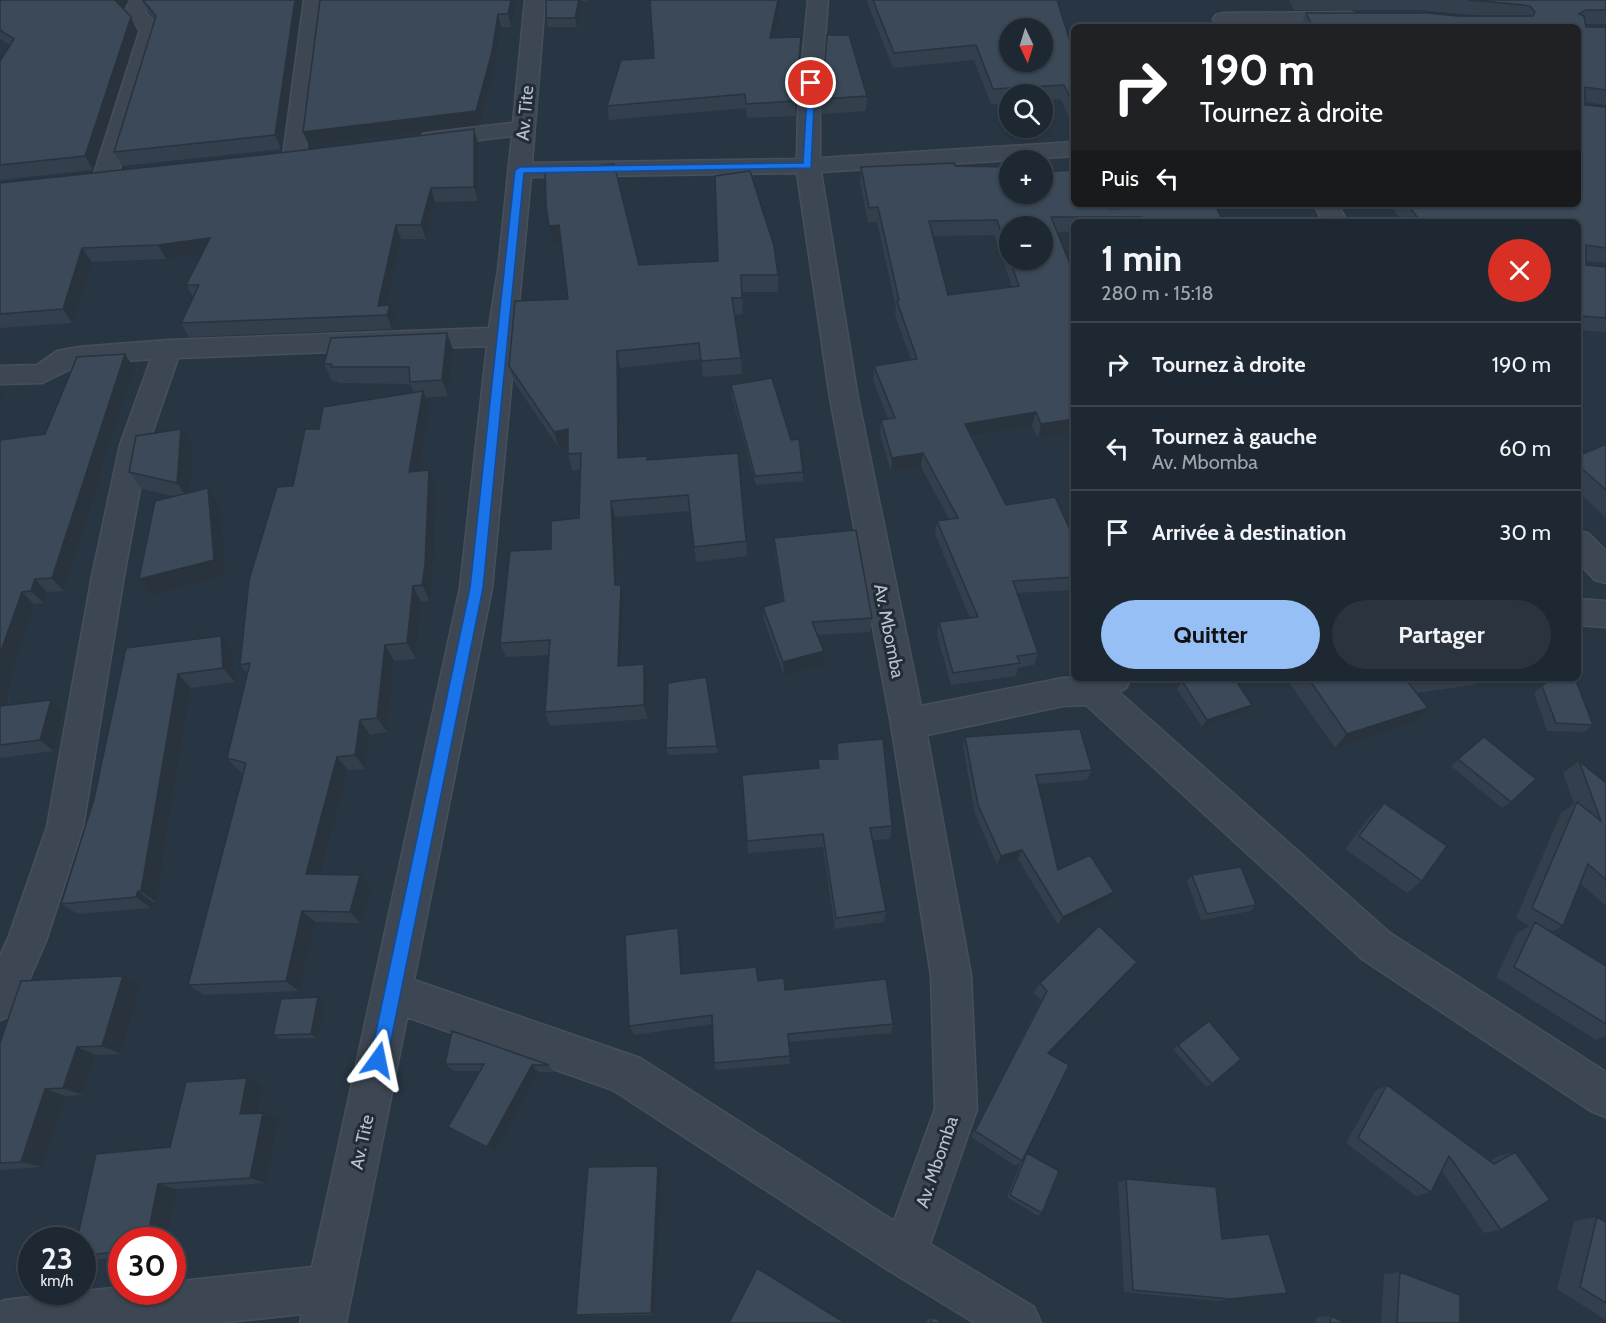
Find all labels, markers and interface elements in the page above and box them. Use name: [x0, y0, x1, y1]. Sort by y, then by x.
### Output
north arrow: [999, 18, 1053, 72]
map controls: [999, 18, 1053, 270]
text: 190 m: [1200, 44, 1315, 96]
icon: right: [1101, 48, 1179, 126]
pin: [785, 57, 836, 108]
icon: arrive: [794, 66, 827, 99]
button: search: [999, 84, 1053, 138]
street label: Av. Tite: [512, 85, 538, 141]
text: Tournez à droite: [1200, 96, 1383, 129]
button: +: [999, 150, 1053, 204]
icon: left: [1151, 162, 1184, 195]
text: Puis: [1101, 165, 1139, 192]
button: −: [999, 216, 1053, 270]
text: 1 min: [1101, 236, 1182, 280]
button: close: [1488, 239, 1551, 302]
text: 280 m · 15:18: [1101, 281, 1214, 305]
icon: right: [1101, 348, 1134, 381]
text: Tournez à droite: [1152, 351, 1306, 378]
text: 190 m: [1492, 351, 1551, 378]
text: Tournez à gauche: [1152, 423, 1317, 450]
icon: left: [1101, 432, 1134, 465]
text: 60 m: [1499, 435, 1551, 462]
text: Av. Mbomba: [1152, 450, 1258, 474]
icon: arrive: [1101, 516, 1134, 549]
text: Arrivée à destination: [1152, 519, 1346, 546]
text: 30 m: [1499, 519, 1551, 546]
street label: Av. Mbomba: [869, 582, 909, 680]
button: Quitter: [1101, 600, 1320, 669]
button: Partager: [1332, 600, 1551, 669]
position arrow: [346, 1028, 410, 1092]
street label: Av. Tite: [346, 1113, 378, 1171]
street label: Av. Mbomba: [911, 1113, 963, 1211]
speed limit sign: 30: [108, 1227, 186, 1305]
text: 23: [41, 1240, 73, 1277]
text: km/h: [41, 1272, 73, 1290]

